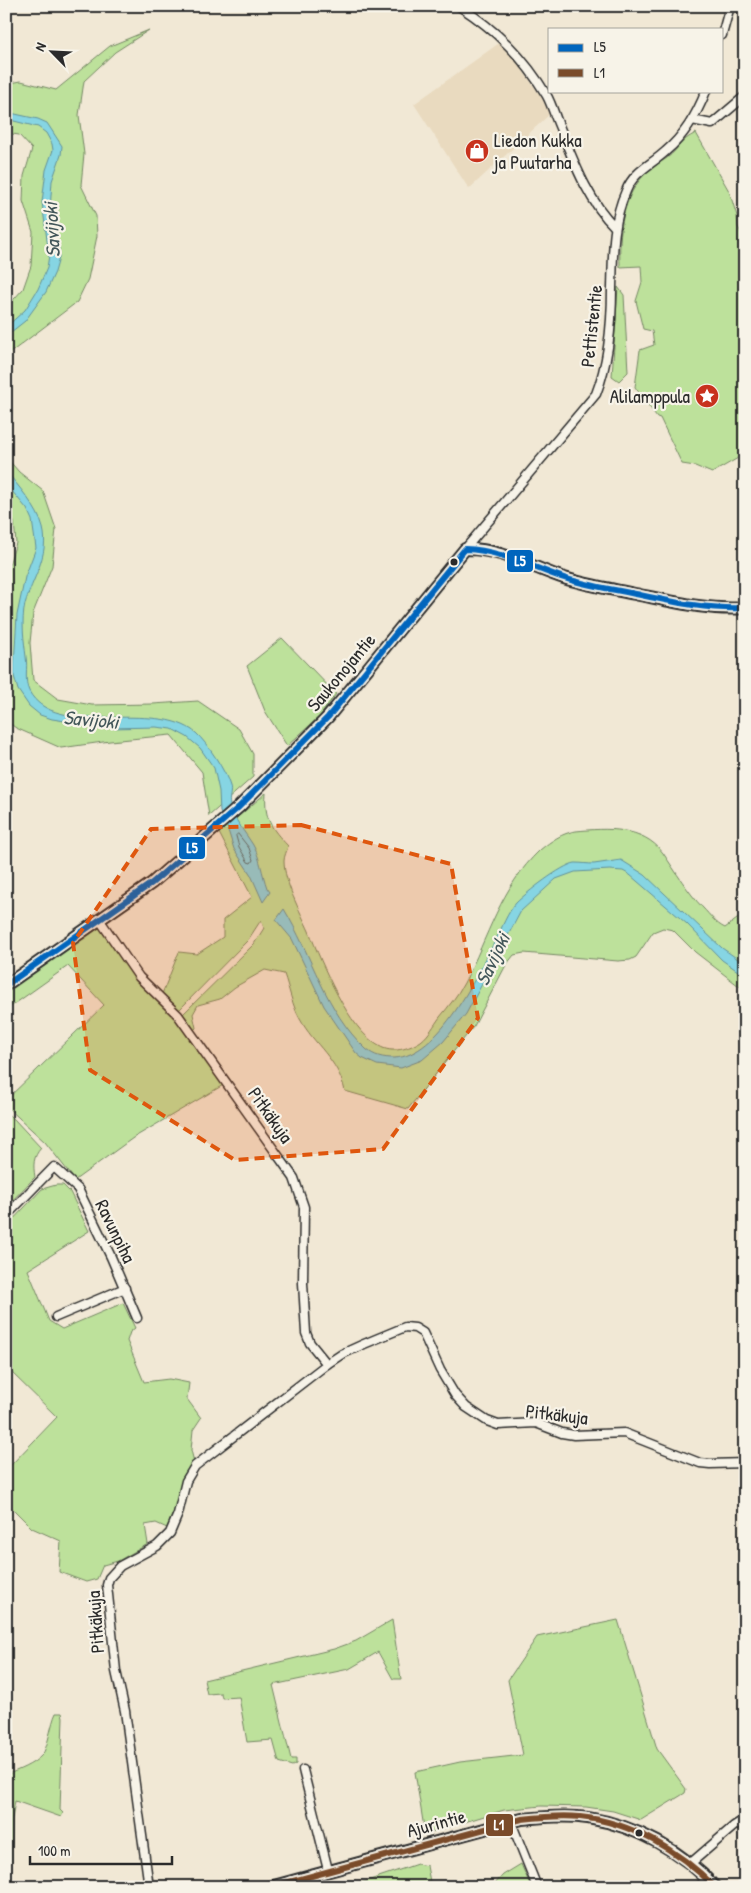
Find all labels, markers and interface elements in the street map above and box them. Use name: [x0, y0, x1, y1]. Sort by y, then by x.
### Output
north arrow: [28, 28, 78, 78]
legend: [548, 28, 724, 92]
text: L5: [594, 36, 607, 57]
text: N: [29, 39, 50, 54]
text: L1: [594, 62, 605, 83]
place label: Liedon Kukka ja Puutarha: [492, 127, 582, 175]
shop icon: Liedon Kukka ja Puutarha: [464, 138, 490, 164]
water label: Savijoki: [36, 199, 66, 258]
street label: Pettistentie: [574, 283, 608, 368]
place label: Alilamppula: [610, 383, 691, 409]
place icon: Alilamppula: [694, 383, 720, 409]
line badge: L5: [506, 549, 534, 573]
text: L5: [514, 551, 526, 570]
unlabelled marker: [449, 557, 459, 567]
street label: Saukonojantie: [301, 627, 382, 717]
water label: Savijoki: [62, 703, 122, 735]
line badge: L5: [178, 836, 206, 860]
text: L5: [186, 838, 198, 857]
water label: Savijoki: [468, 926, 517, 990]
street label: Pitkäkuja: [242, 1082, 300, 1149]
street label: Ravunpiha: [89, 1195, 143, 1268]
street label: Pitkäkuja: [524, 1397, 590, 1431]
street label: Pitkäkuja: [80, 1589, 110, 1654]
street label: Ajurintie: [404, 1803, 469, 1843]
line badge: L1: [485, 1813, 514, 1837]
text: L1: [494, 1815, 504, 1834]
unlabelled marker: [634, 1828, 644, 1838]
scale bar: [30, 1833, 172, 1865]
text: 100 m: [38, 1840, 71, 1861]

